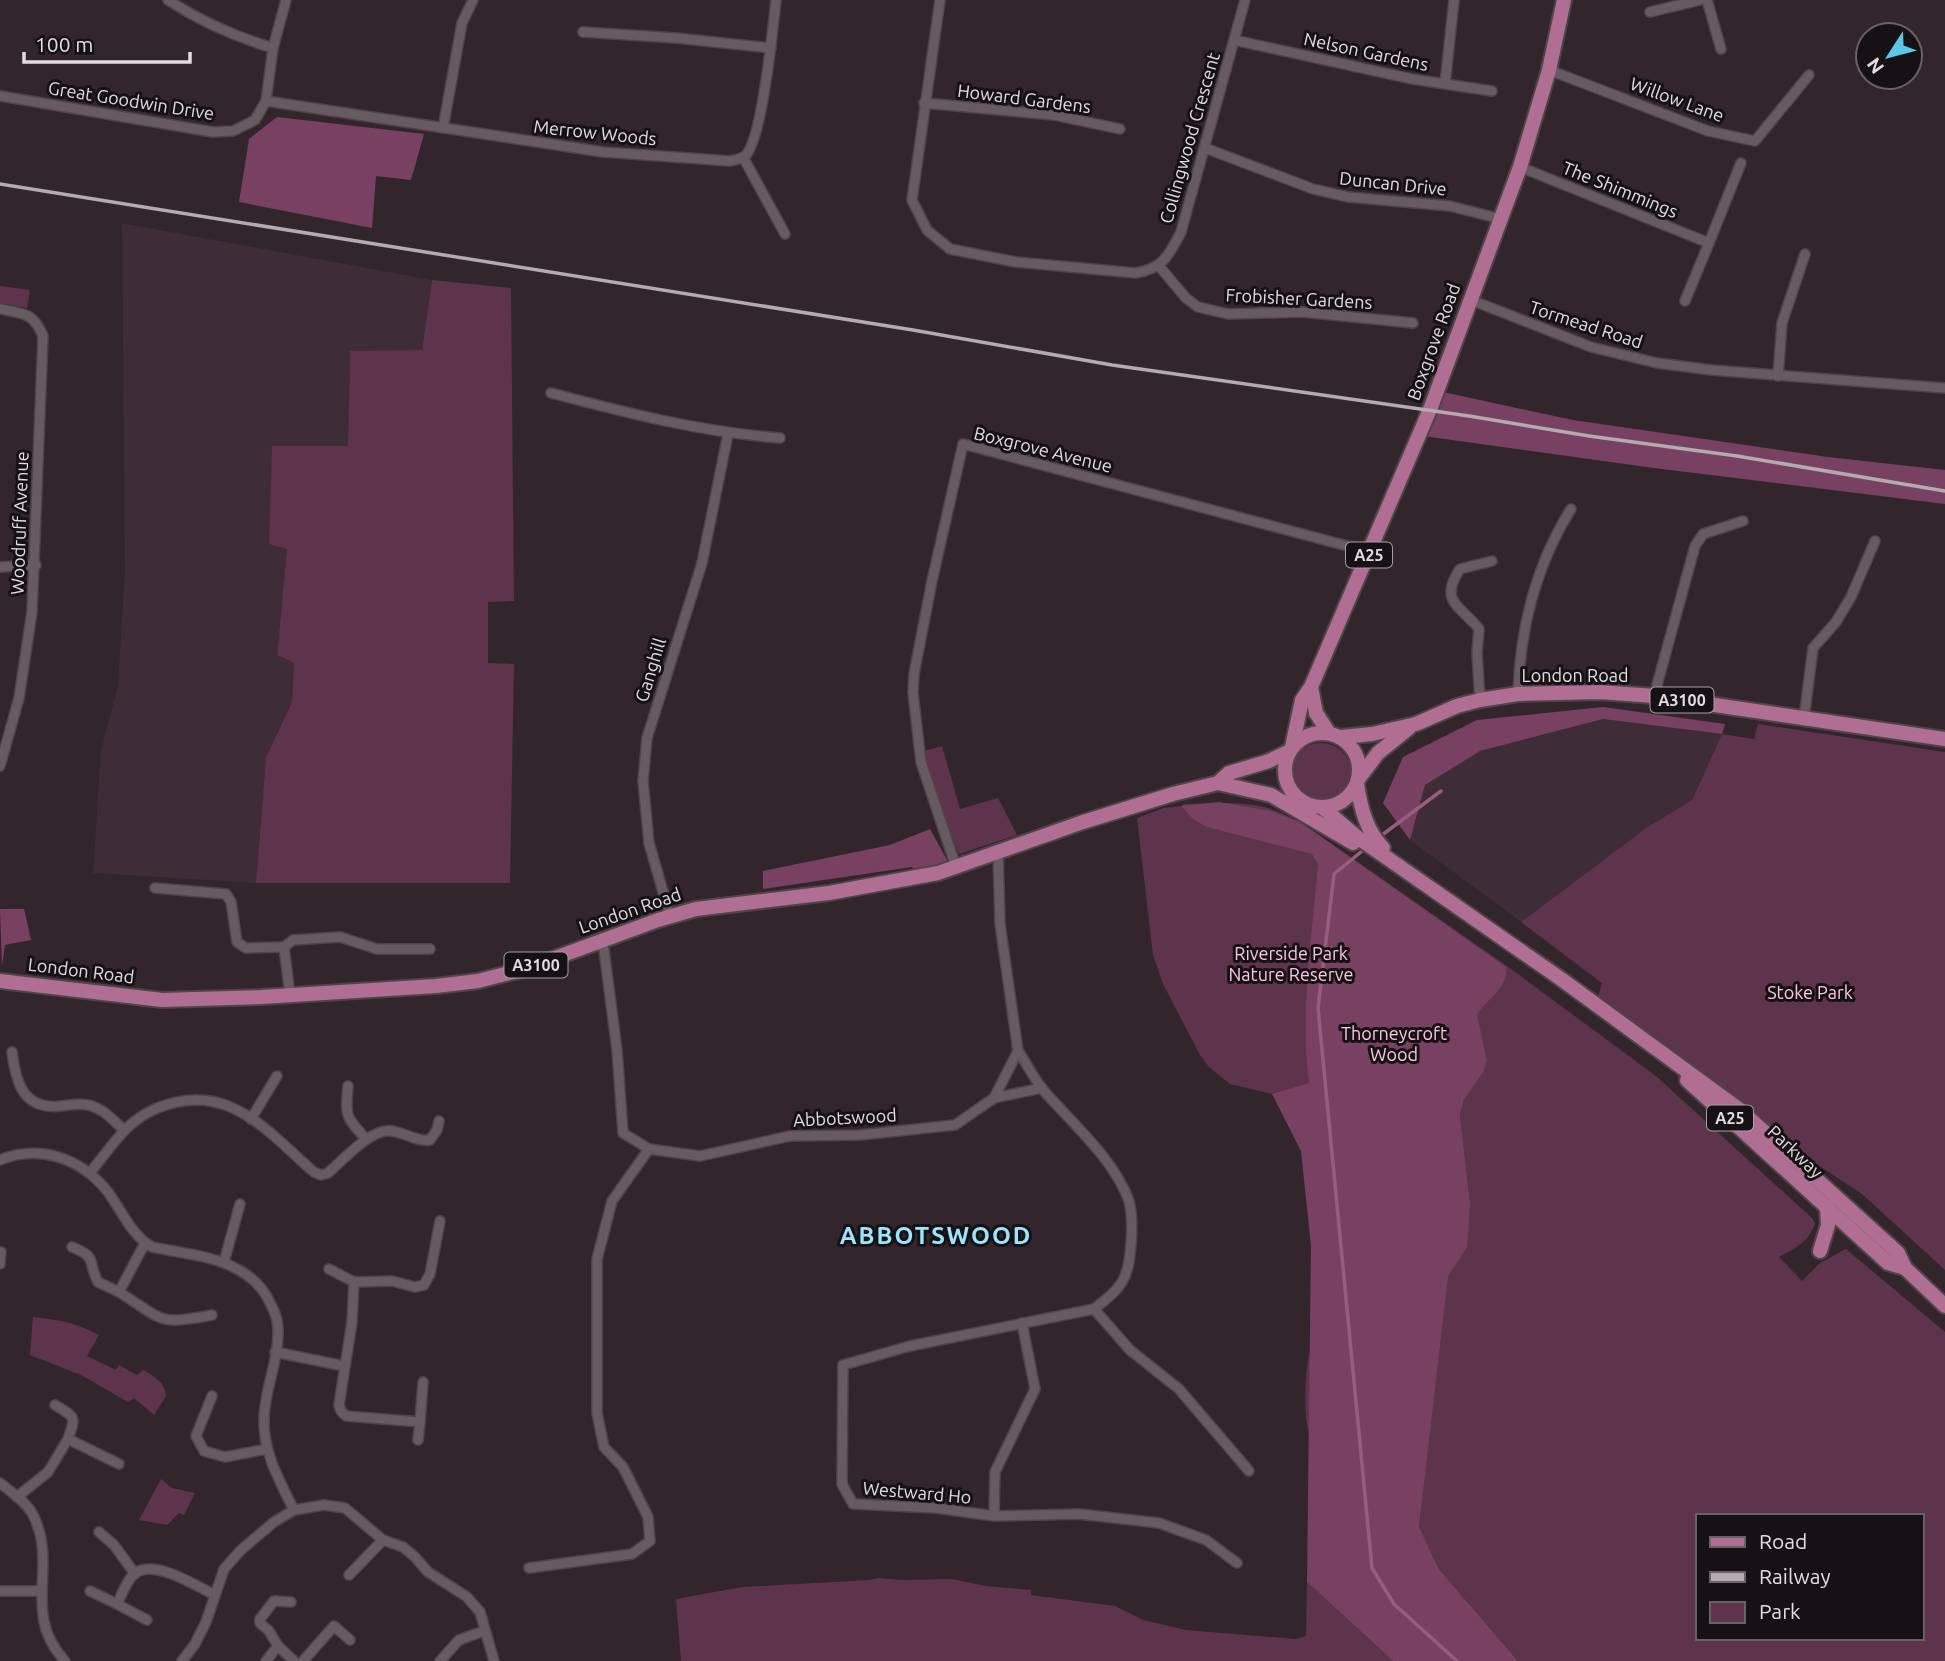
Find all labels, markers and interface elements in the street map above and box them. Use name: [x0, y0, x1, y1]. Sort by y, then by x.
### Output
scale bar: [24, 21, 191, 65]
north arrow: [1854, 21, 1924, 91]
street label: Nelson Gardens: [1302, 28, 1430, 74]
text: 100 m: [35, 32, 93, 56]
street label: Collingwood Crescent: [1155, 50, 1223, 225]
text: N: [1862, 54, 1888, 78]
street label: Willow Lane: [1628, 73, 1727, 125]
street label: Great Goodwin Drive: [47, 77, 216, 123]
street label: Howard Gardens: [956, 80, 1092, 116]
street label: Merrow Woods: [533, 116, 658, 148]
street label: The Shimmings: [1560, 157, 1681, 221]
street label: Duncan Drive: [1338, 167, 1448, 199]
street label: Boxgrove Road: [1403, 281, 1463, 403]
street label: Frobisher Gardens: [1225, 284, 1373, 312]
street label: Tormead Road: [1527, 296, 1645, 352]
street label: Boxgrove Avenue: [972, 422, 1114, 476]
street label: Woodruff Avenue: [7, 451, 31, 595]
road number: A25: [1346, 542, 1392, 568]
street label: Ganghill: [631, 635, 669, 704]
street label: London Road: [1522, 665, 1628, 685]
road number: A3100: [1650, 688, 1714, 712]
street label: London Road: [576, 883, 683, 937]
park label: Riverside Park Nature Reserve: [1228, 943, 1354, 984]
road number: A3100: [504, 953, 568, 978]
street label: London Road: [27, 954, 135, 986]
park label: Stoke Park: [1767, 982, 1853, 1002]
park label: Thorneycroft Wood: [1341, 1023, 1447, 1064]
street label: Abbotswood: [793, 1104, 897, 1130]
road number: A25: [1707, 1106, 1753, 1130]
street label: Parkway: [1764, 1121, 1827, 1182]
district label: ABBOTSWOOD: [840, 1222, 1032, 1249]
street label: Westward Ho: [862, 1477, 972, 1507]
legend: [1696, 1514, 1924, 1640]
text: Road: [1759, 1529, 1807, 1553]
text: Railway: [1759, 1564, 1831, 1588]
text: Park: [1759, 1599, 1801, 1623]

